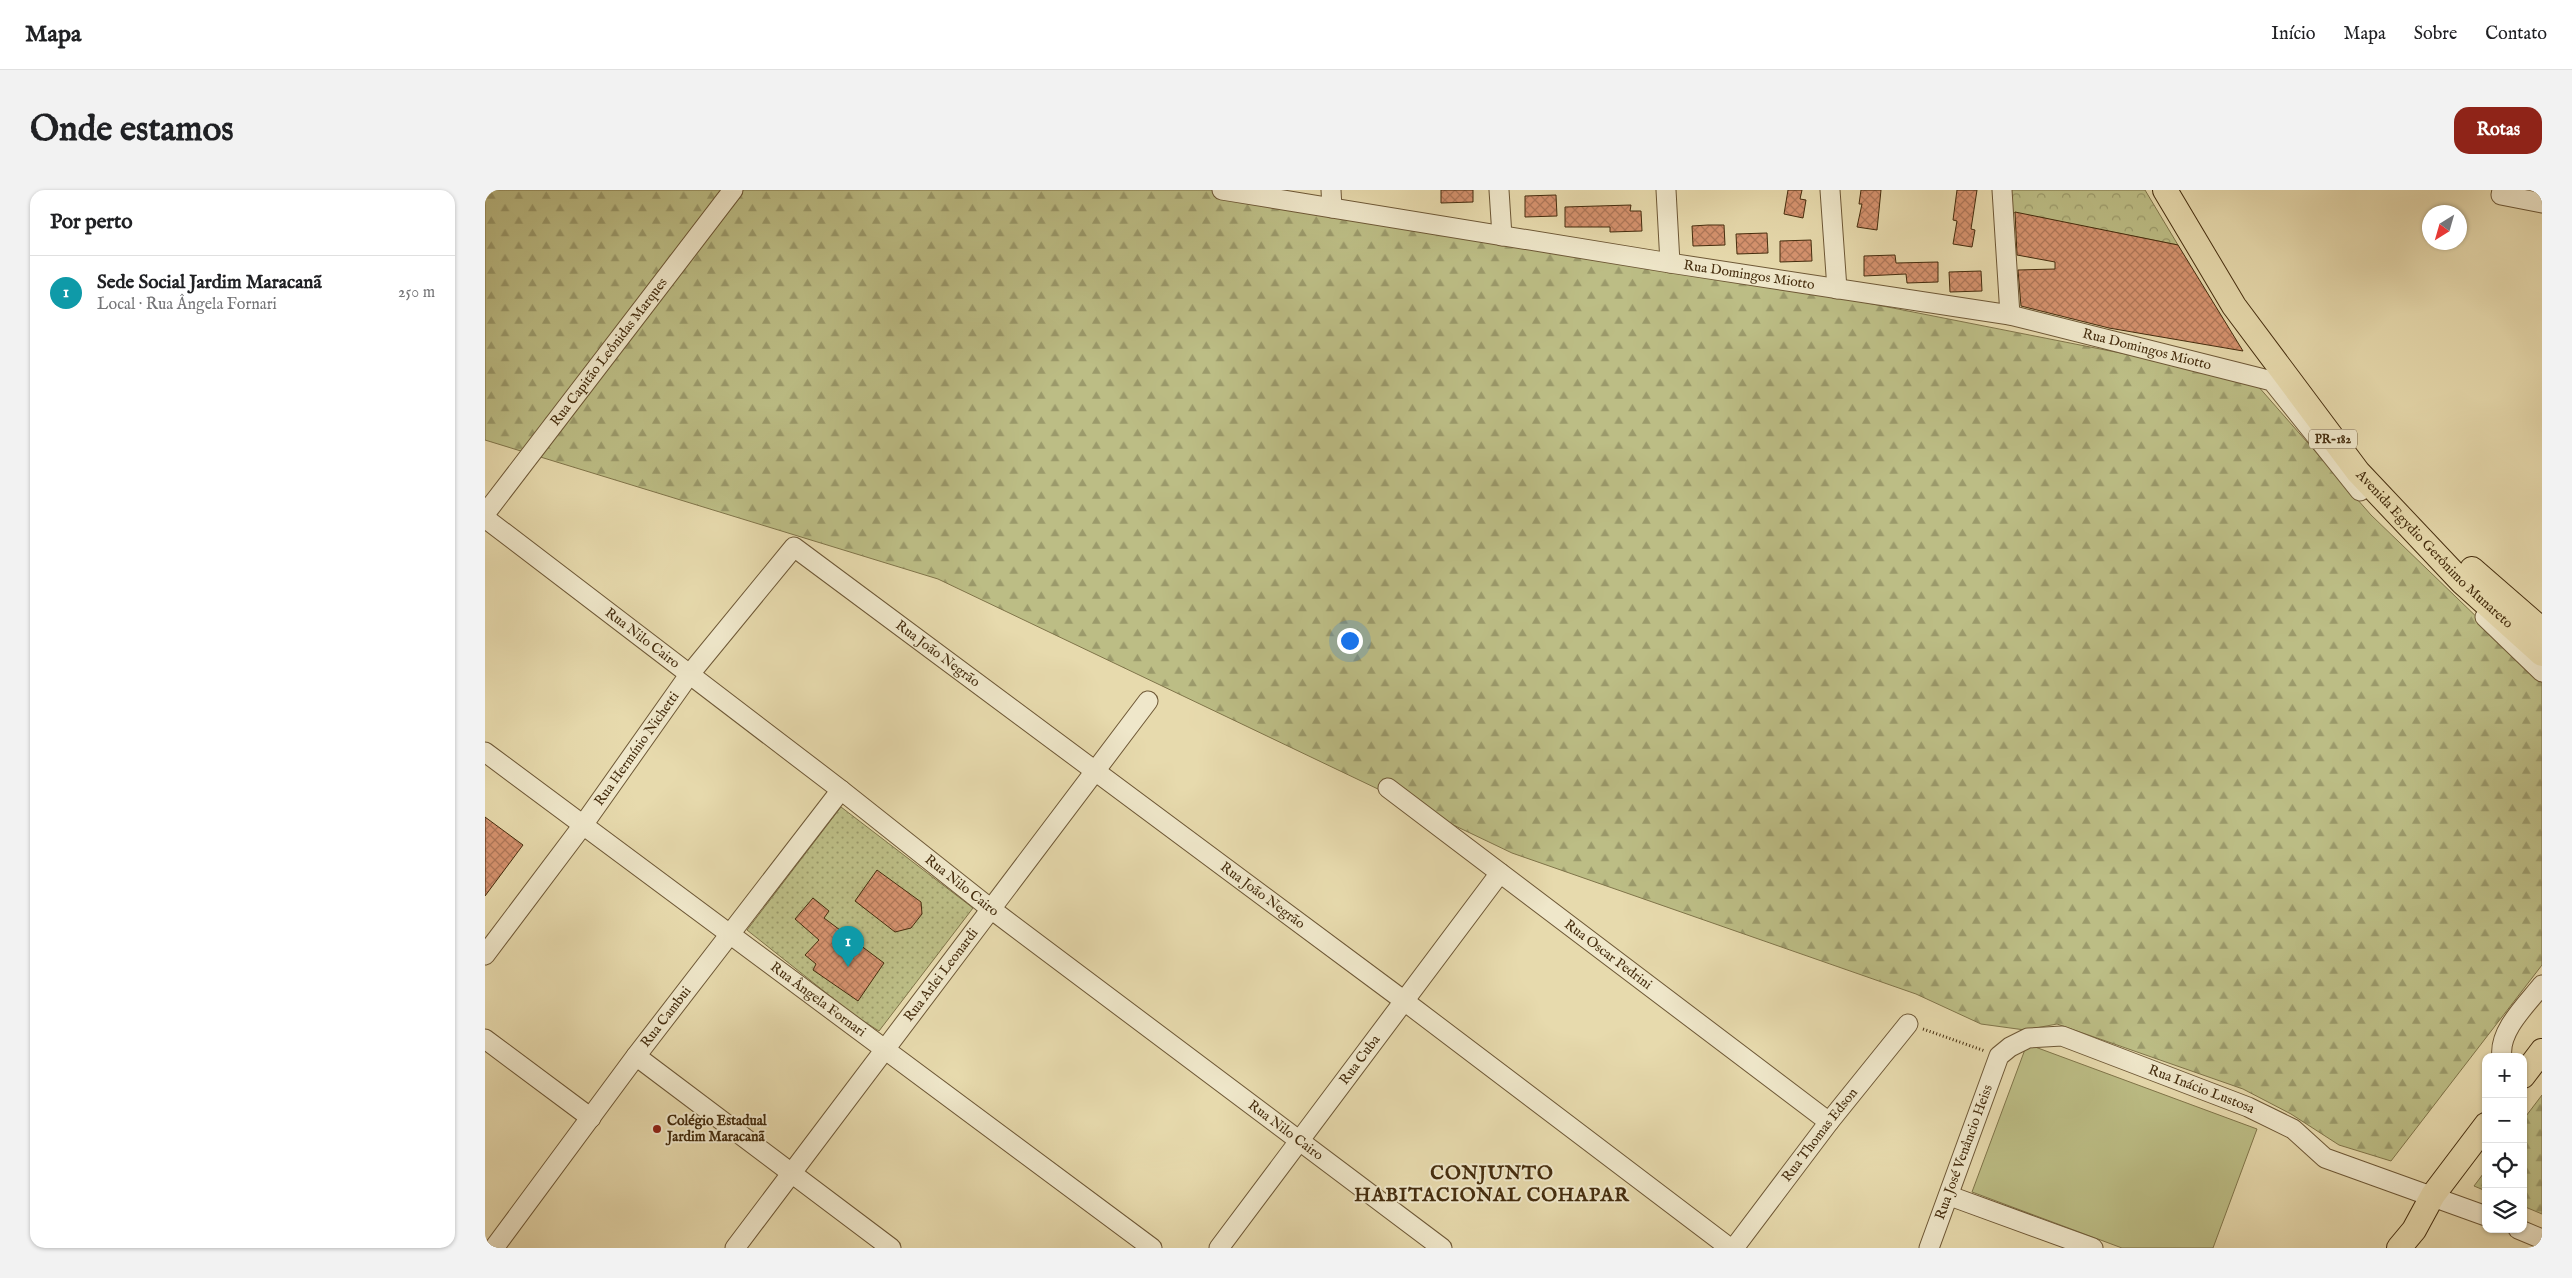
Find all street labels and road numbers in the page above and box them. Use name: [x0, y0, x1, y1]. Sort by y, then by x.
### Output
street label: Rua Domingos Miotto: [1682, 256, 1816, 294]
street label: Rua Capitão Leônidas Marques: [546, 274, 672, 430]
street label: Rua Domingos Miotto: [2080, 325, 2214, 374]
road number: PR-182: [2309, 430, 2357, 448]
street label: Avenida Egydio Gerônimo Munareto: [2351, 466, 2517, 633]
street label: Rua Nilo Cairo: [601, 604, 684, 673]
street label: Rua João Negrão: [892, 616, 984, 691]
street label: Rua Hermínio Nichetti: [590, 688, 683, 809]
street label: Rua Nilo Cairo: [921, 851, 1003, 921]
street label: Rua João Negrão: [1217, 858, 1309, 933]
street label: Rua Oscar Pedrini: [1560, 916, 1656, 994]
street label: Rua Arlei Leonardi: [900, 925, 982, 1025]
street label: Rua Ângela Fornari: [767, 958, 870, 1041]
street label: Rua Cambui: [637, 983, 695, 1051]
street label: Rua Cuba: [1335, 1031, 1385, 1088]
street label: Rua Inácio Lustosa: [2146, 1061, 2258, 1118]
street label: Rua José Venâncio Heiss: [1931, 1082, 1997, 1222]
street label: Rua Thomas Edson: [1778, 1084, 1862, 1186]
street label: Rua Nilo Cairo: [1244, 1096, 1327, 1165]

